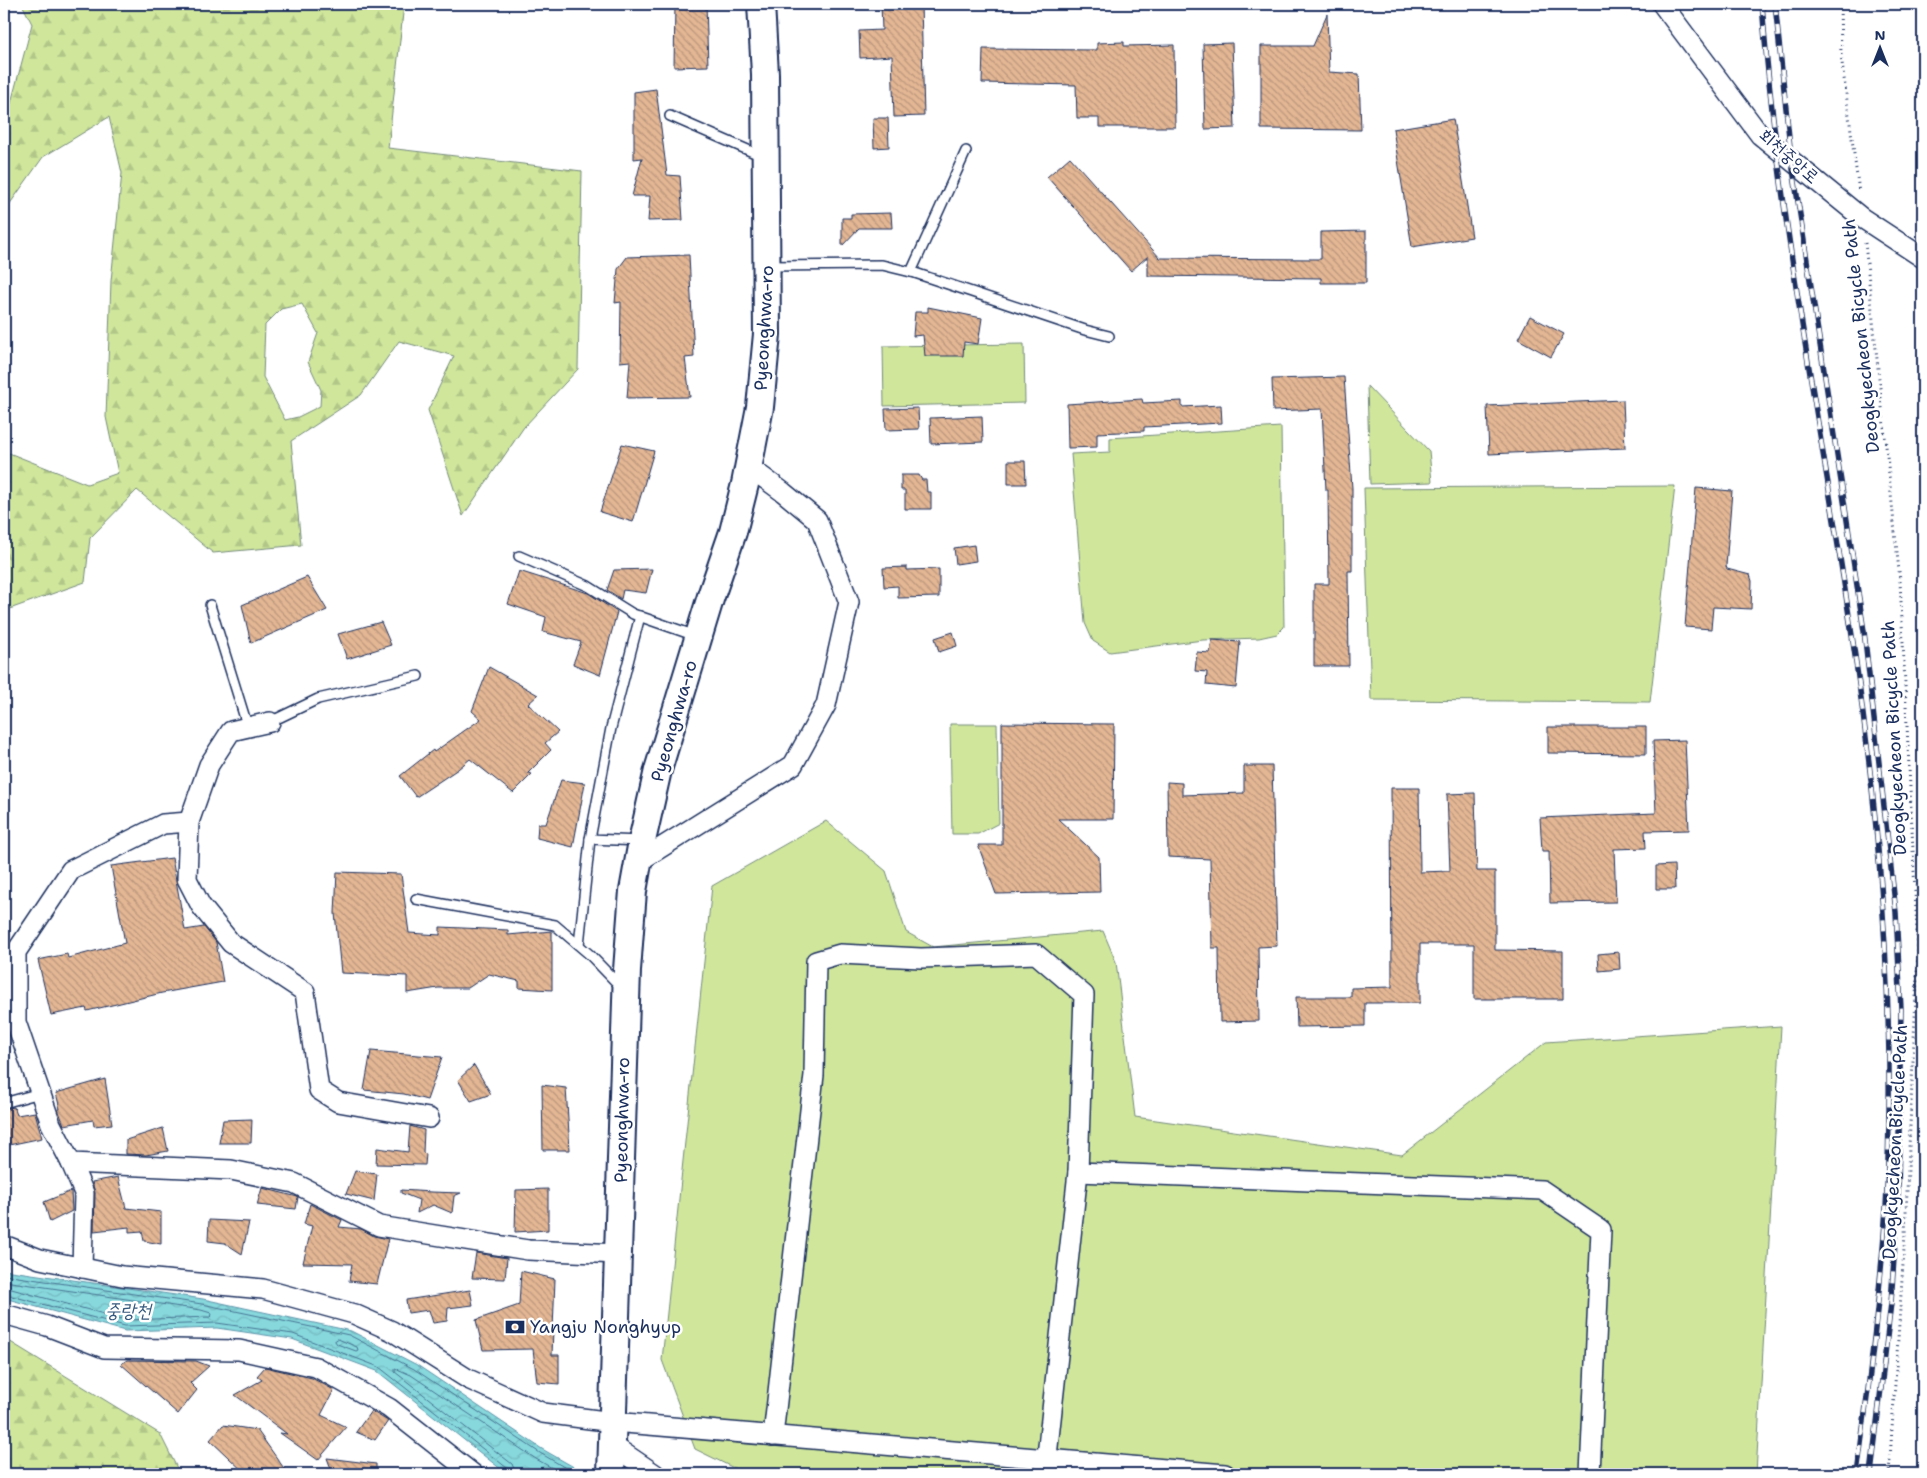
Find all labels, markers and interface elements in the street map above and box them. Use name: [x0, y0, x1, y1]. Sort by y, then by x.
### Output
north arrow: [1854, 22, 1904, 72]
text: N: [1874, 26, 1886, 44]
street label: 회천중앙로: [1754, 123, 1824, 189]
street label: Deogkyecheon Bicycle Path: [1837, 218, 1885, 454]
street label: Pyeonghwa-ro: [749, 265, 779, 391]
street label: Deogkyecheon Bicycle Path: [1876, 620, 1912, 856]
street label: Pyeonghwa-ro: [645, 657, 703, 785]
street label: Deogkyecheon Bicycle Path: [1877, 1024, 1913, 1260]
street label: Pyeonghwa-ro: [609, 1057, 635, 1183]
water label: 중랑천: [105, 1298, 153, 1323]
place label: Yangju Nonghyup: [530, 1315, 681, 1339]
bank icon: Yangju Nonghyup: [504, 1316, 526, 1338]

